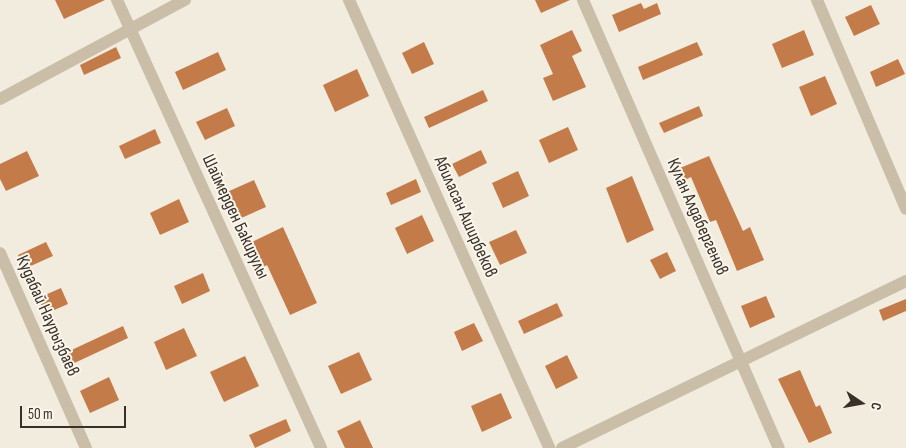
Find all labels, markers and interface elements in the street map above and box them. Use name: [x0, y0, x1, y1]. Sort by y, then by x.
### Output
street label: Шаймерден Бакирулы: [197, 151, 273, 283]
street label: Абиласан Аширбеков: [429, 153, 501, 281]
street label: Кулан Алдабергенов: [662, 155, 732, 279]
street label: Кудабай Наурызбаев: [11, 252, 83, 380]
north arrow: [836, 378, 886, 428]
scale bar: [22, 396, 129, 428]
text: С: [867, 401, 885, 412]
text: 50 m: [28, 405, 53, 424]

